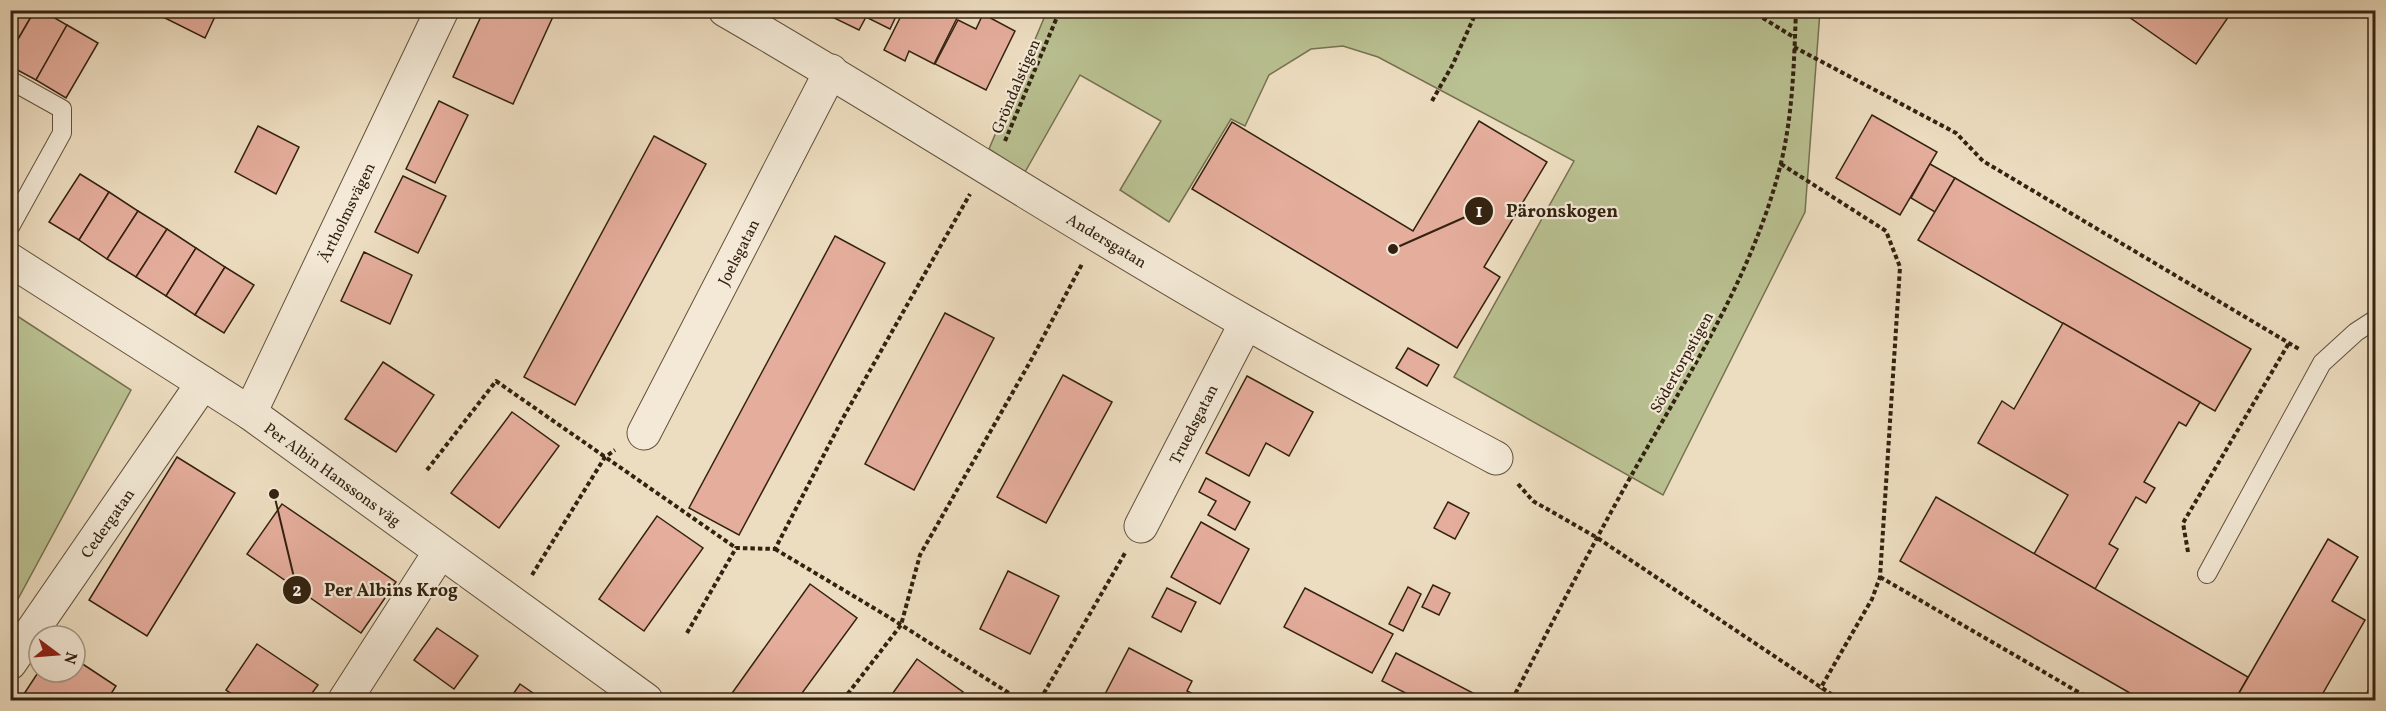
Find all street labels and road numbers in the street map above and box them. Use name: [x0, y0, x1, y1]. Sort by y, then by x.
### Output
street label: Gröndalstigen: [987, 36, 1047, 137]
street label: Ärtholmsvägen: [314, 159, 382, 267]
street label: Andersgatan: [1062, 209, 1150, 274]
street label: Joelsgatan: [714, 216, 766, 290]
street label: Södertorpstigen: [1646, 308, 1720, 418]
street label: Truedsgatan: [1165, 381, 1224, 469]
street label: Per Albin Hanssons väg: [259, 418, 405, 533]
street label: Cedergatan: [77, 485, 141, 563]

